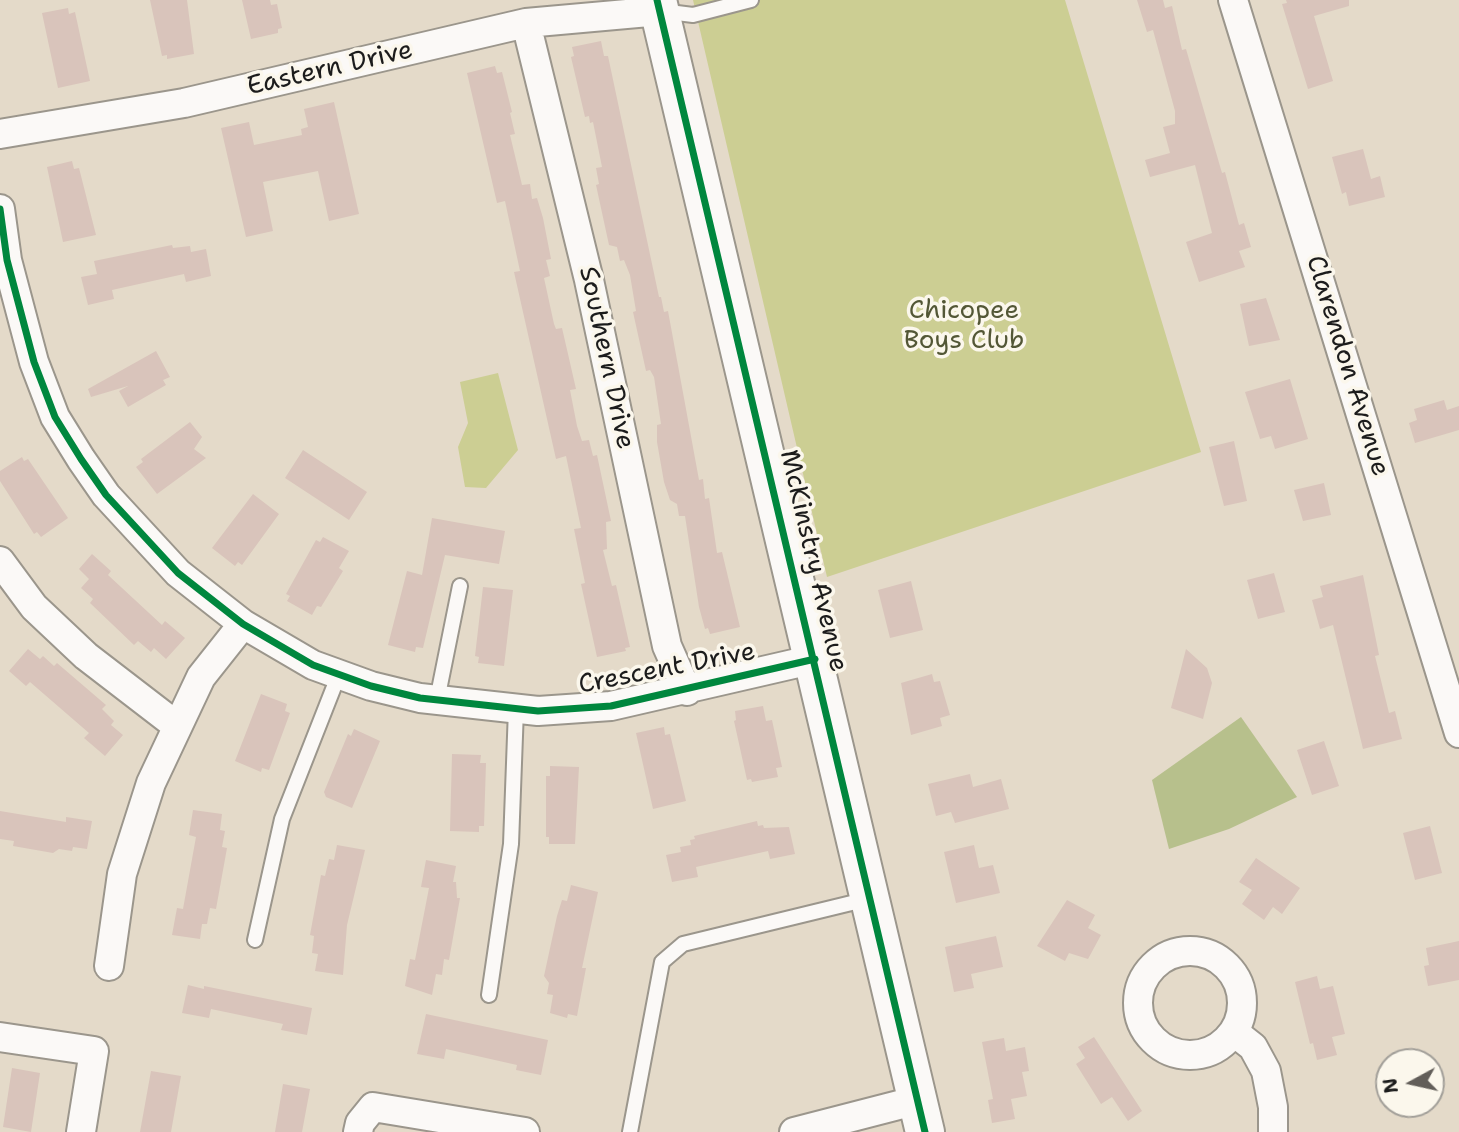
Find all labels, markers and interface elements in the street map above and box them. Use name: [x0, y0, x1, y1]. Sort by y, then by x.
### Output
street label: Eastern Drive: [244, 35, 416, 103]
street label: Clarendon Avenue: [1299, 252, 1395, 480]
street label: Southern Drive: [571, 264, 641, 452]
park label: Chicopee Boys Club: [904, 295, 1024, 356]
street label: McKinstry Avenue: [772, 447, 854, 675]
street label: Crescent Drive: [576, 637, 758, 701]
north arrow: [1375, 1048, 1445, 1118]
text: N: [1377, 1077, 1404, 1095]

